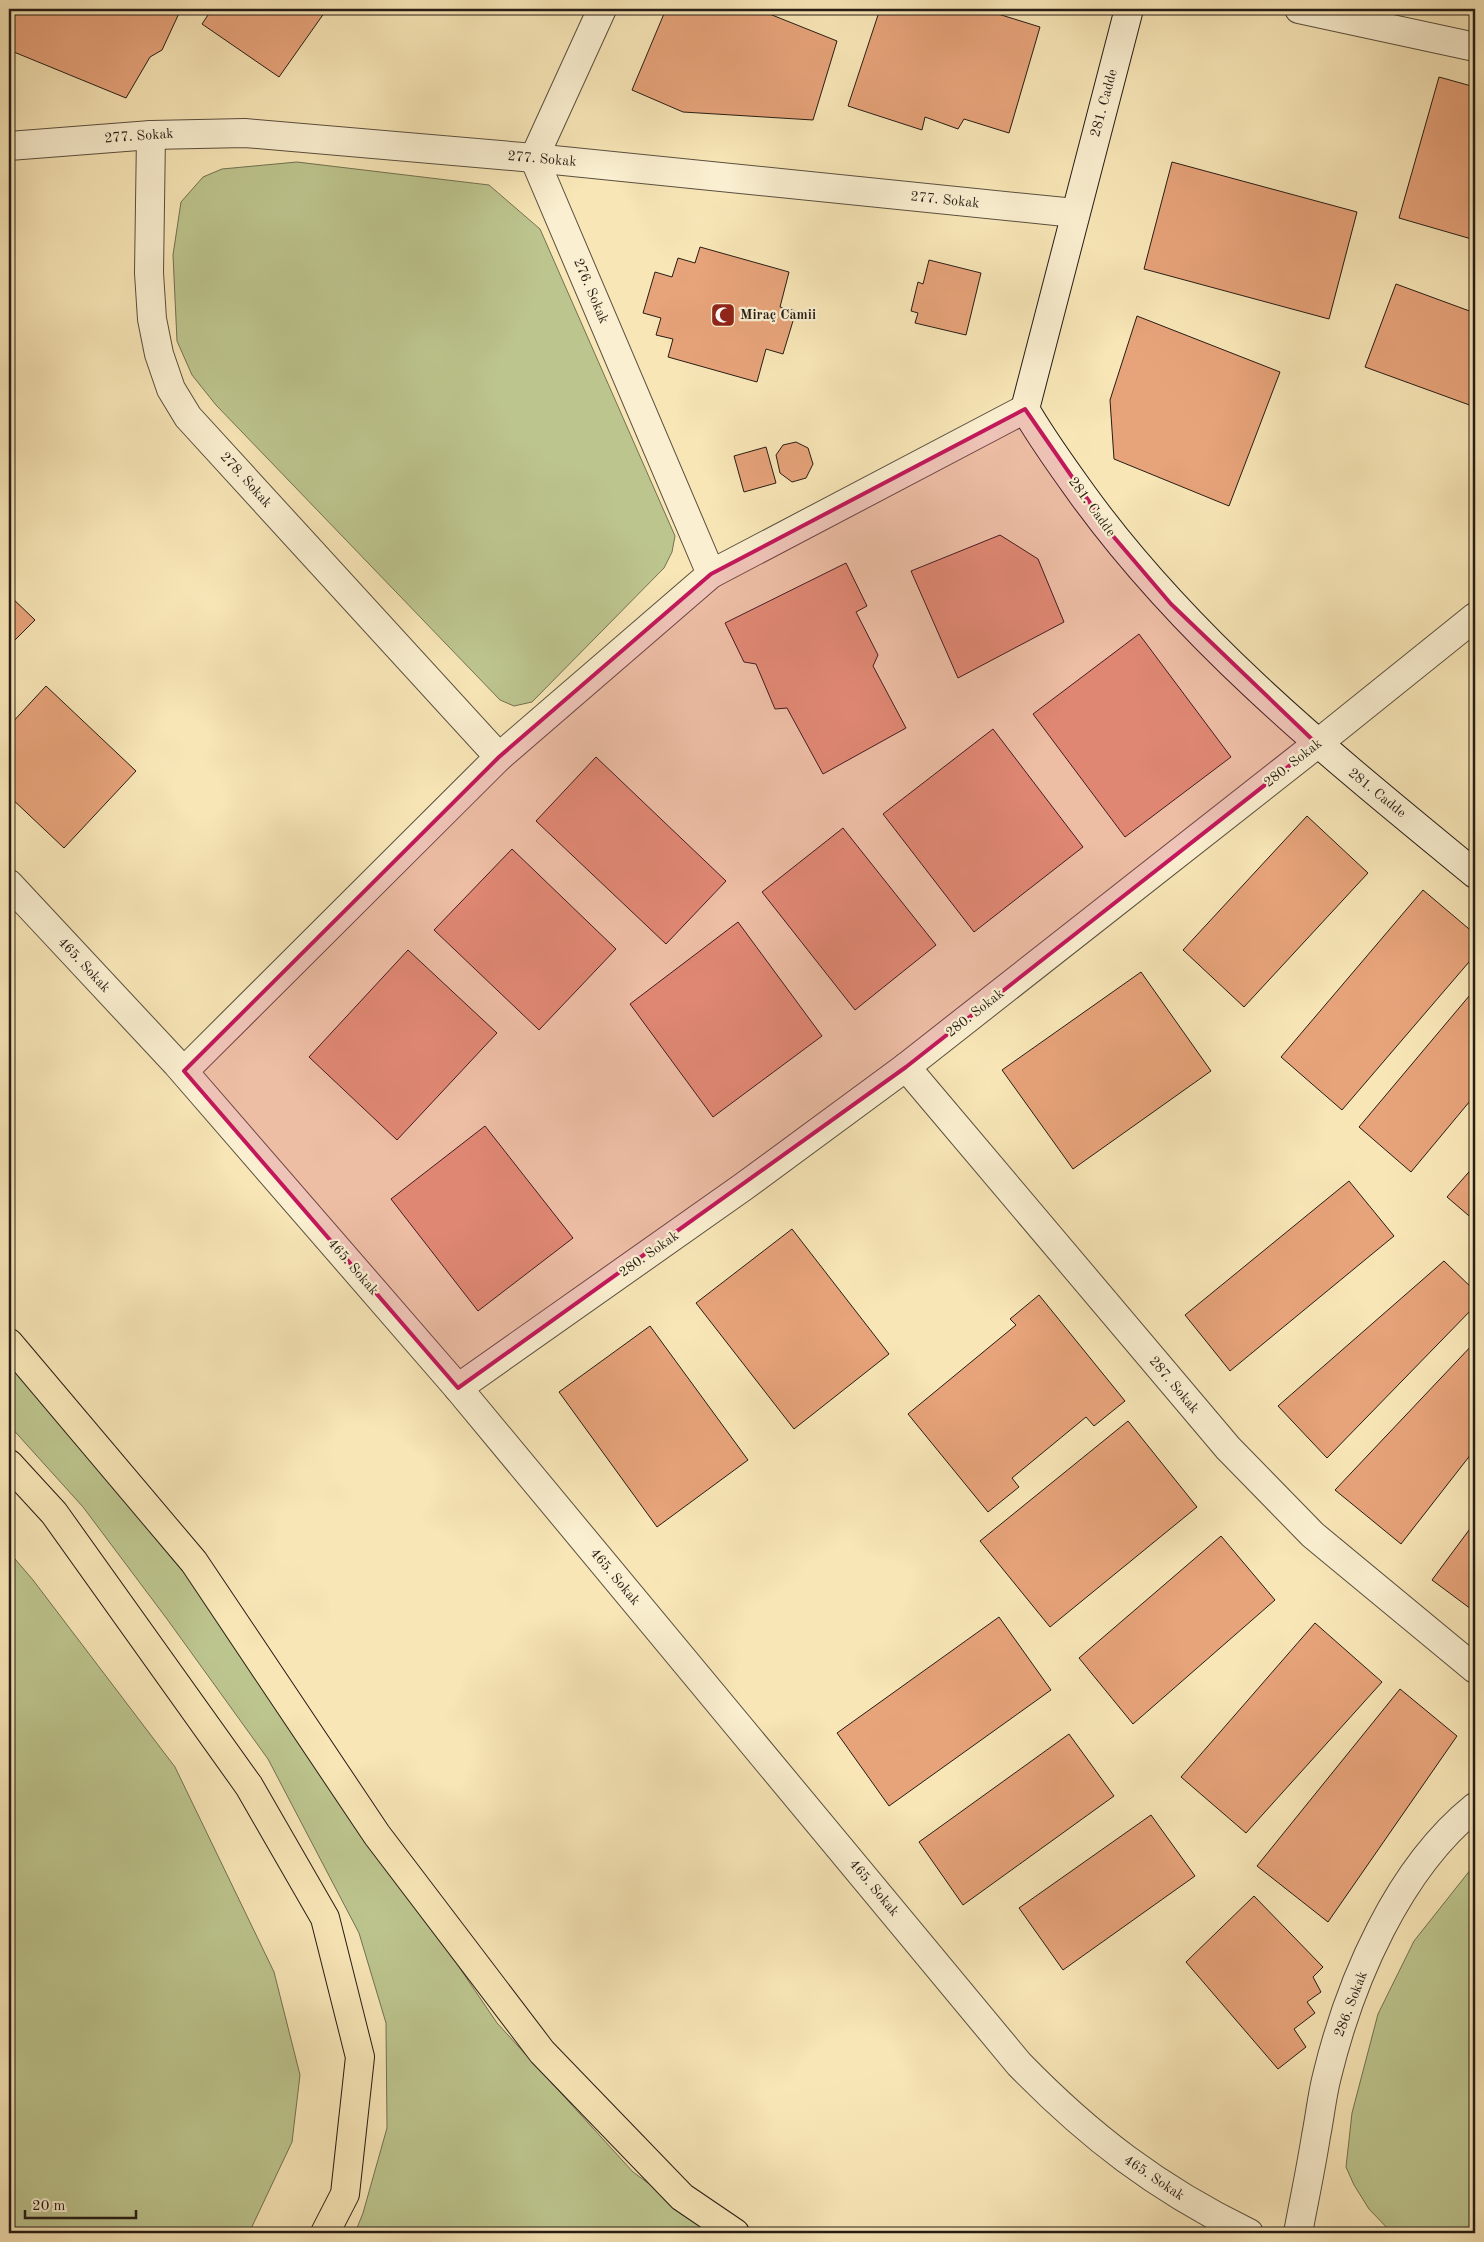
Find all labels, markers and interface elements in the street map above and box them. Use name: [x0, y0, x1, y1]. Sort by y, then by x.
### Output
street label: 281. Cadde: [1088, 68, 1120, 138]
street label: 277. Sokak: [104, 127, 174, 145]
street label: 277. Sokak: [507, 149, 577, 169]
street label: 277. Sokak: [910, 189, 980, 211]
street label: 276. Sokak: [571, 256, 611, 326]
mosque icon: Miraç Camii: [710, 302, 736, 328]
place label: Miraç Camii: [740, 308, 816, 322]
street label: 278. Sokak: [218, 450, 274, 510]
street label: 281. Cadde: [1066, 475, 1118, 539]
street label: 280. Sokak: [1261, 736, 1325, 790]
street label: 281. Cadde: [1346, 766, 1408, 820]
street label: 465. Sokak: [55, 935, 113, 995]
street label: 280. Sokak: [943, 986, 1007, 1040]
street label: 280. Sokak: [617, 1228, 681, 1280]
street label: 465. Sokak: [325, 1236, 381, 1298]
street label: 287. Sokak: [1146, 1354, 1202, 1416]
street label: 465. Sokak: [587, 1546, 643, 1608]
street label: 465. Sokak: [846, 1857, 902, 1919]
street label: 286. Sokak: [1332, 1969, 1370, 2039]
street label: 465. Sokak: [1121, 2153, 1187, 2203]
scale bar: [25, 2187, 136, 2219]
text: 20 m: [32, 2199, 66, 2214]

